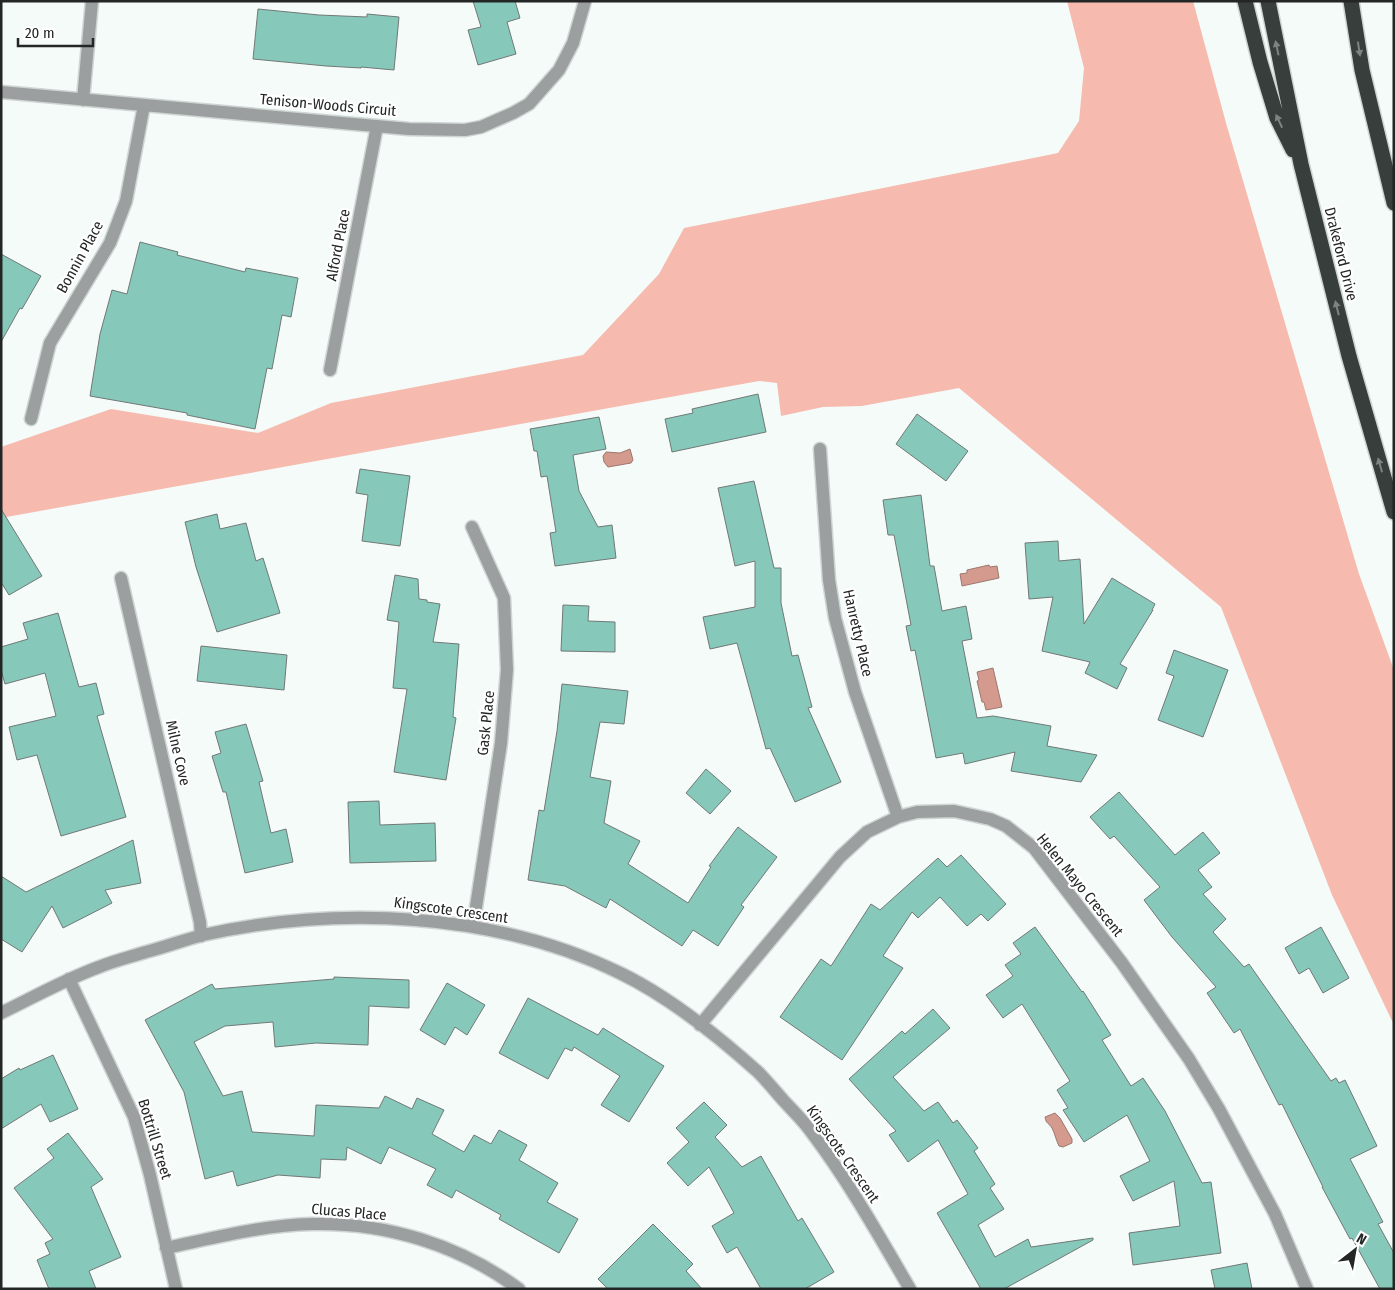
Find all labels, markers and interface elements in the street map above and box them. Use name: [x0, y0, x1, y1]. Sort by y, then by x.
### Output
scale bar: [18, 15, 92, 47]
text: 20 m: [25, 24, 55, 42]
one-way arrow: [1273, 39, 1281, 55]
one-way arrow: [1355, 42, 1363, 58]
street label: Tenison-Woods Circuit: [259, 90, 397, 120]
one-way arrow: [1274, 114, 1282, 128]
street label: Drakeford Drive: [1321, 205, 1361, 303]
street label: Alford Place: [322, 207, 354, 283]
street label: Bonnin Place: [53, 218, 107, 296]
one-way arrow: [1333, 301, 1341, 316]
one-way arrow: [1376, 457, 1384, 472]
street label: Hanretty Place: [839, 588, 877, 678]
street label: Gask Place: [474, 690, 498, 756]
street label: Milne Cove: [162, 719, 194, 787]
street label: Helen Mayo Crescent: [1033, 830, 1127, 940]
street label: Kingscote Crescent: [393, 893, 509, 927]
street label: Bottrill Street: [134, 1097, 176, 1182]
street label: Kingscote Crescent: [803, 1102, 883, 1206]
street label: Clucas Place: [311, 1200, 387, 1224]
north arrow: [1330, 1225, 1380, 1275]
text: N: [1353, 1230, 1369, 1249]

